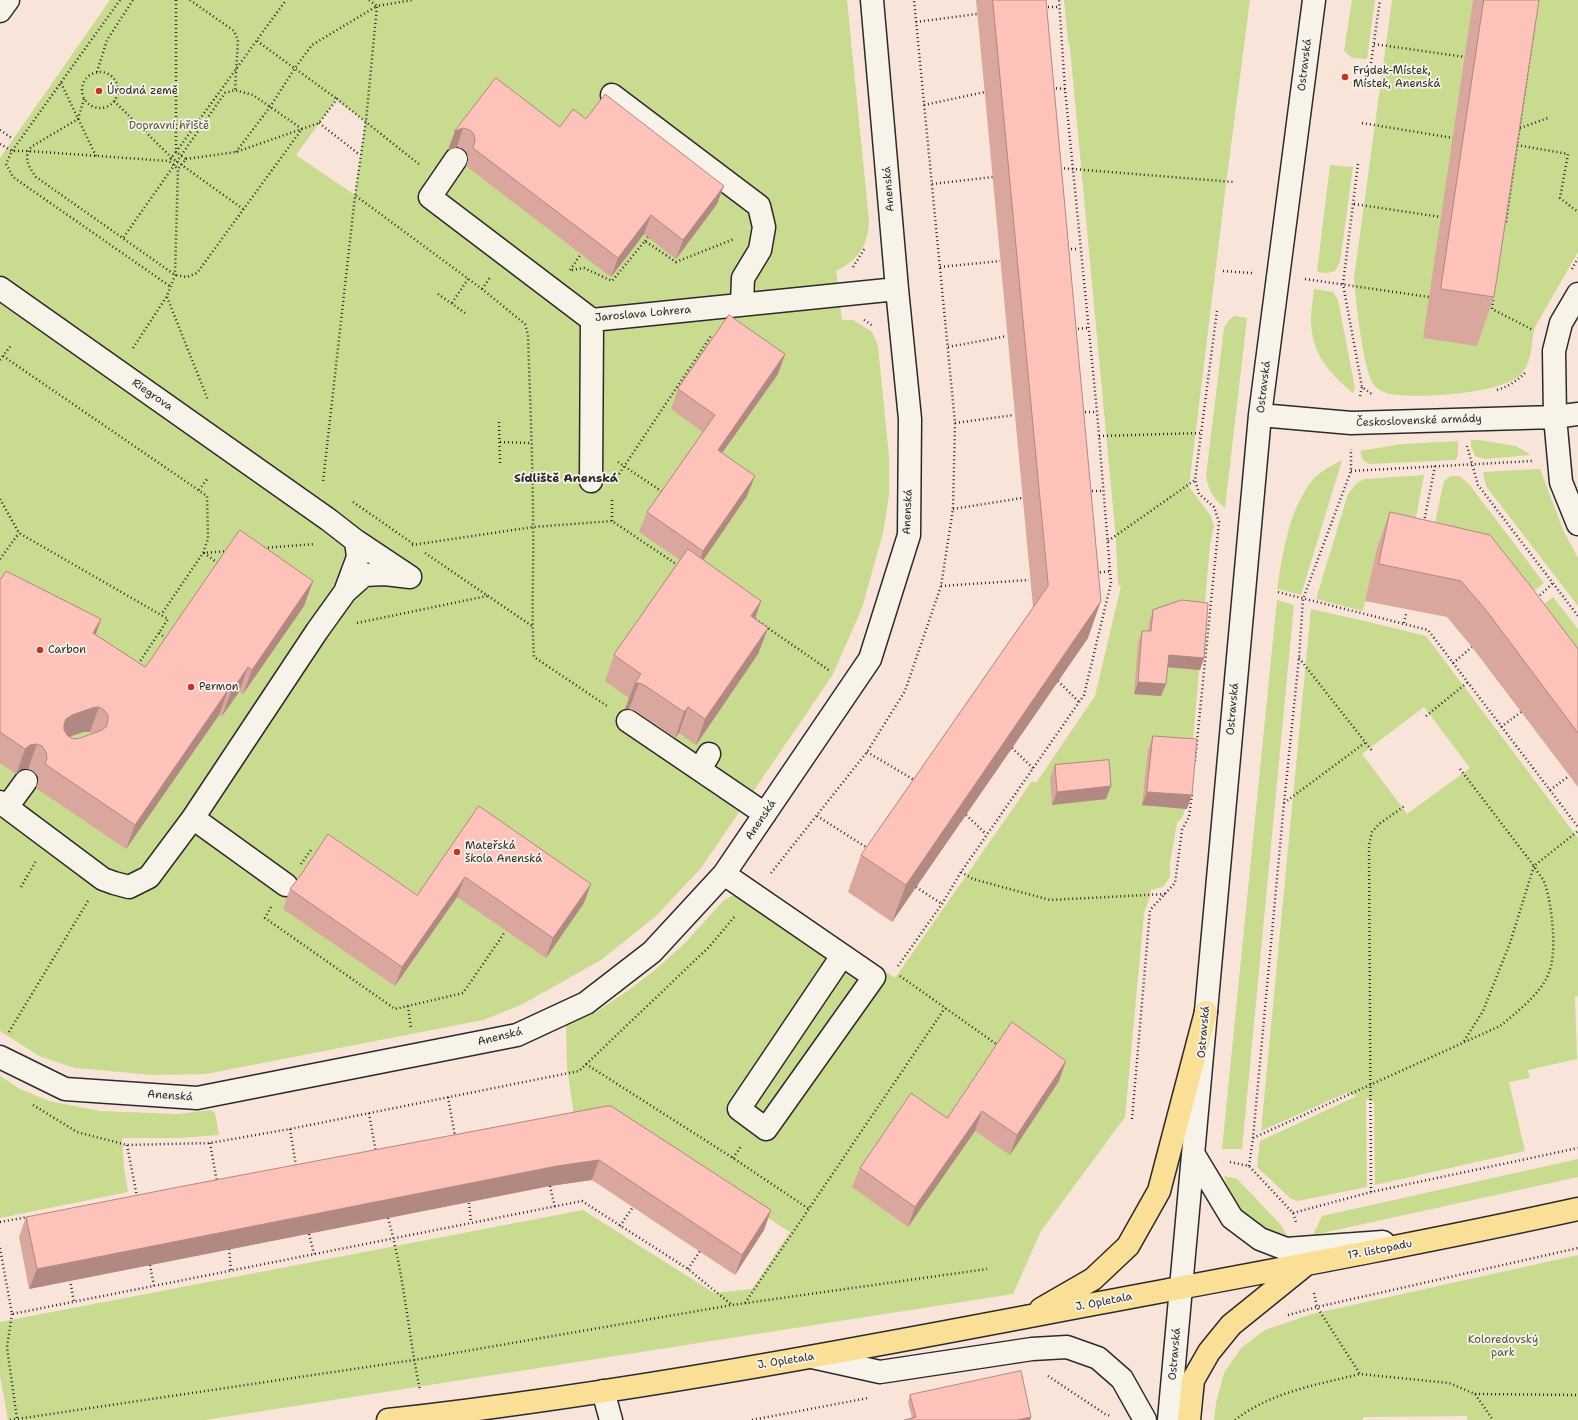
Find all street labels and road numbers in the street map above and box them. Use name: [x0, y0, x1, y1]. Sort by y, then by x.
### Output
street label: Ostravská: [1295, 38, 1315, 92]
street label: Anenská: [880, 166, 898, 212]
street label: Jaroslava Lohrera: [594, 303, 692, 325]
street label: Ostravská: [1254, 360, 1274, 414]
street label: Riegrova: [129, 376, 175, 414]
street label: Československé armády: [1356, 412, 1482, 430]
street label: Anenská: [901, 489, 915, 535]
street label: Ostravská: [1224, 682, 1242, 736]
street label: Anenská: [743, 797, 779, 843]
street label: Ostravská: [1195, 1005, 1213, 1059]
street label: Anenská: [476, 1025, 524, 1049]
street label: Anenská: [147, 1088, 193, 1104]
street label: 17. listopadu: [1347, 1237, 1413, 1263]
street label: J. Opletala: [1074, 1290, 1134, 1314]
street label: Ostravská: [1166, 1327, 1184, 1381]
street label: J. Opletala: [757, 1350, 815, 1372]

